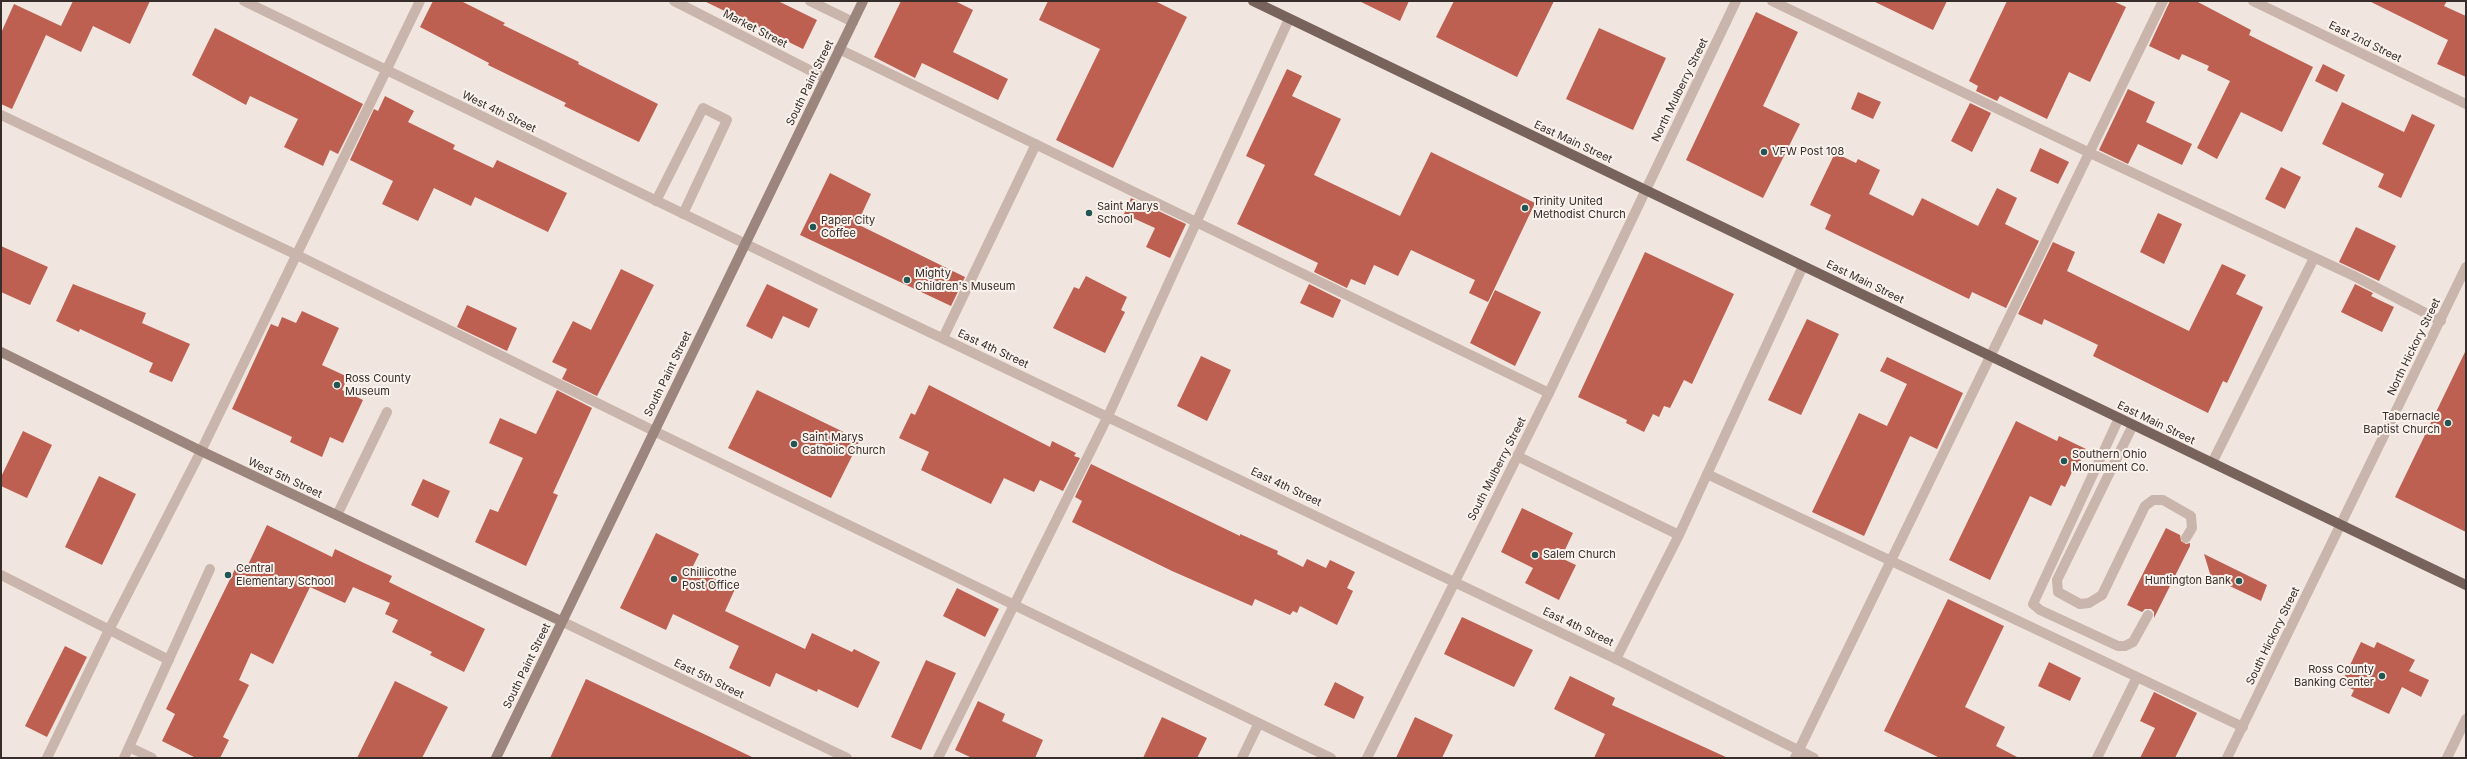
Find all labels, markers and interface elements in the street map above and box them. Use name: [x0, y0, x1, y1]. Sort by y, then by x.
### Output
street label: Market Street: [721, 7, 789, 51]
street label: East 2nd Street: [2326, 19, 2404, 65]
street label: North Mulberry Street: [1649, 36, 1711, 144]
street label: South Paint Street: [784, 38, 836, 128]
street label: West 4th Street: [460, 88, 538, 136]
street label: East Main Street: [1532, 118, 1614, 166]
place label: VFW Post 108: [1772, 145, 1844, 159]
marker: VFW Post 108: [1759, 147, 1769, 157]
place label: Trinity United Methodist Church: [1533, 195, 1626, 221]
place label: Saint Marys School: [1097, 200, 1159, 226]
marker: Trinity United Methodist Church: [1520, 203, 1530, 213]
marker: Saint Marys School: [1084, 208, 1094, 218]
place label: Paper City Coffee: [821, 214, 875, 240]
marker: Paper City Coffee: [808, 222, 818, 232]
street label: East Main Street: [1824, 258, 1906, 306]
place label: Mighty Children's Museum: [915, 267, 1015, 293]
marker: Mighty Children's Museum: [902, 275, 912, 285]
street label: North Hickory Street: [2385, 296, 2443, 398]
street label: East 4th Street: [955, 327, 1031, 371]
street label: South Paint Street: [642, 329, 694, 419]
place label: Ross County Museum: [345, 372, 411, 398]
marker: Ross County Museum: [332, 380, 342, 390]
street label: East Main Street: [2115, 399, 2197, 447]
place label: Tabernacle Baptist Church: [2363, 410, 2440, 436]
street label: South Mulberry Street: [1465, 415, 1529, 523]
marker: Tabernacle Baptist Church: [2443, 418, 2453, 428]
place label: Saint Marys Catholic Church: [802, 431, 885, 457]
marker: Saint Marys Catholic Church: [789, 439, 799, 449]
place label: Southern Ohio Monument Co.: [2072, 448, 2149, 474]
street label: West 5th Street: [246, 455, 324, 501]
marker: Southern Ohio Monument Co.: [2059, 456, 2069, 466]
street label: East 4th Street: [1248, 465, 1324, 509]
place label: Salem Church: [1543, 548, 1616, 562]
marker: Salem Church: [1530, 550, 1540, 560]
place label: Central Elementary School: [236, 562, 333, 588]
place label: Chillicothe Post Office: [682, 566, 740, 592]
marker: Central Elementary School: [223, 570, 233, 580]
marker: Chillicothe Post Office: [669, 574, 679, 584]
place label: Huntington Bank: [2145, 574, 2231, 588]
marker: Huntington Bank: [2234, 576, 2244, 586]
street label: South Hickory Street: [2244, 585, 2302, 687]
street label: East 4th Street: [1540, 605, 1616, 649]
street label: South Paint Street: [501, 621, 553, 711]
street label: East 5th Street: [672, 656, 746, 702]
place label: Ross County Banking Center: [2294, 663, 2374, 689]
marker: Ross County Banking Center: [2377, 671, 2387, 681]

